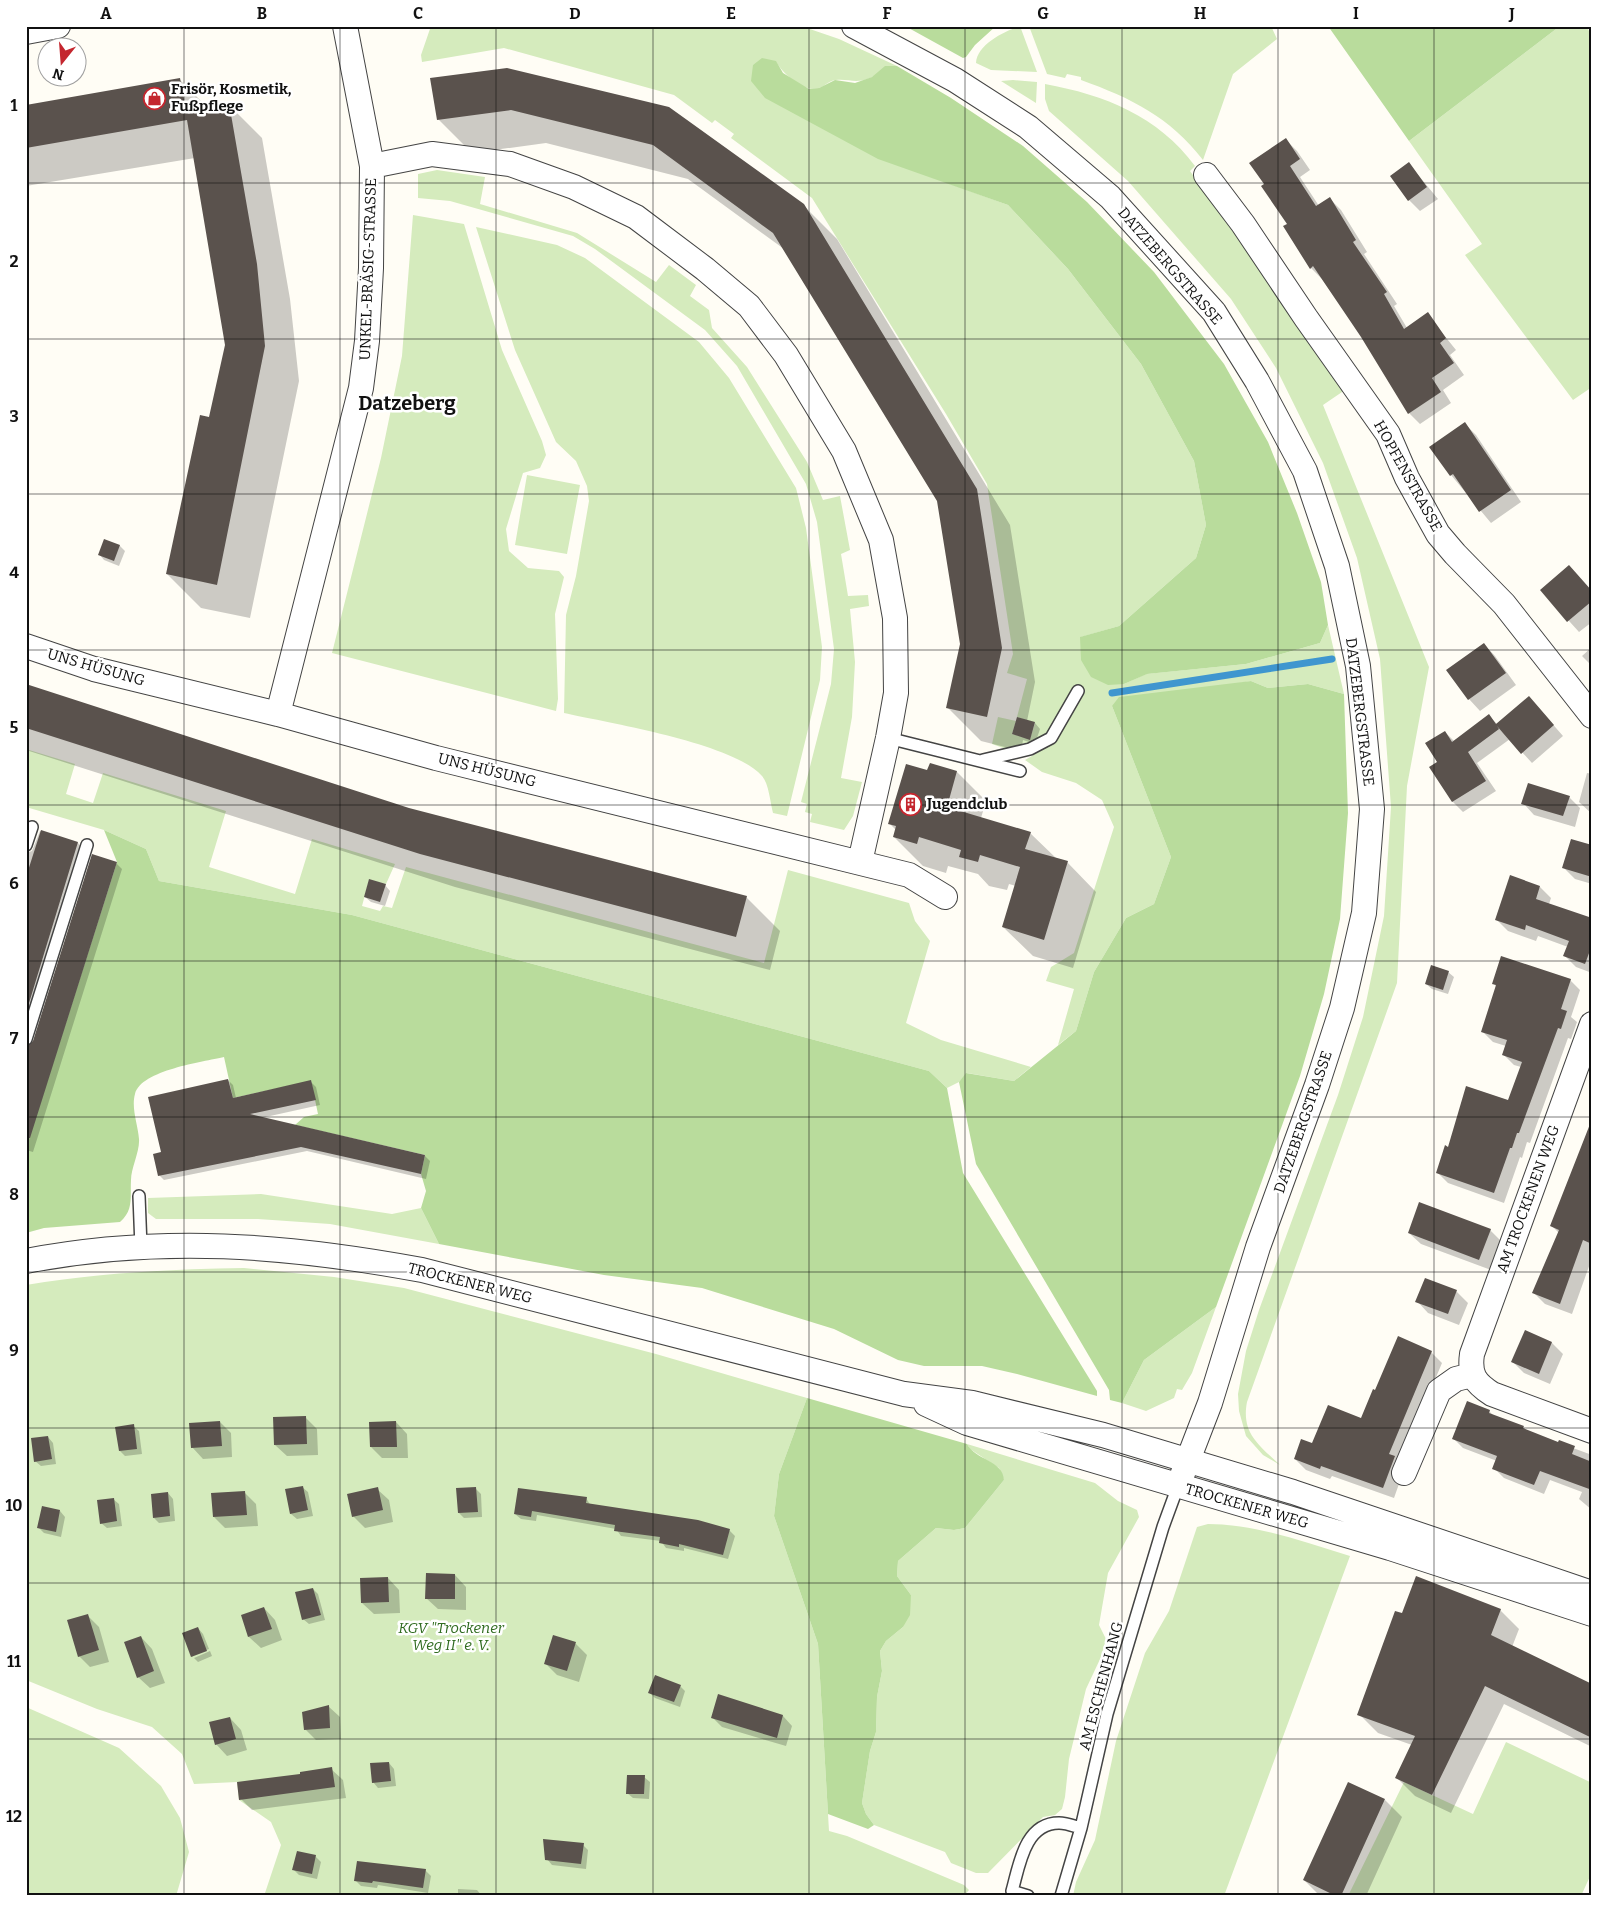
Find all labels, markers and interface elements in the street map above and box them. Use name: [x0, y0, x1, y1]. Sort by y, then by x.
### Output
text: A: [100, 4, 112, 23]
text: B: [257, 4, 267, 23]
text: C: [413, 4, 423, 23]
text: D: [569, 4, 581, 23]
text: E: [726, 4, 736, 23]
text: F: [883, 4, 892, 23]
text: G: [1037, 4, 1049, 23]
text: H: [1194, 4, 1207, 23]
text: I: [1353, 4, 1359, 23]
text: J: [1508, 4, 1515, 23]
north arrow: [38, 38, 88, 88]
text: N: [51, 64, 66, 84]
place label: Frisör, Kosmetik, Fußpflege: [171, 80, 292, 115]
shop icon: Frisör, Kosmetik, Fußpflege: [143, 86, 167, 110]
text: 1: [11, 96, 18, 115]
street label: UNKEL-BRÄSIG-STRASSE: [356, 177, 380, 361]
street label: DATZEBERGSTRASSE: [1114, 204, 1226, 328]
text: 2: [9, 252, 19, 271]
district label: Datzeberg: [358, 391, 456, 415]
text: 3: [9, 407, 19, 426]
street label: HOPFENSTRASSE: [1370, 417, 1446, 535]
text: 4: [9, 563, 19, 582]
street label: DATZEBERGSTRASSE: [1342, 637, 1378, 787]
street label: UNS HÜSUNG: [45, 644, 147, 690]
text: 5: [10, 718, 19, 737]
street label: UNS HÜSUNG: [436, 749, 538, 791]
building icon: Jugendclub: [899, 792, 923, 816]
place label: Jugendclub: [926, 795, 1008, 813]
text: 6: [9, 874, 19, 893]
text: 7: [10, 1029, 19, 1048]
street label: DATZEBERGSTRASSE: [1270, 1048, 1336, 1196]
street label: AM TROCKENEN WEG: [1493, 1123, 1563, 1275]
text: 8: [9, 1185, 19, 1204]
street label: TROCKENER WEG: [406, 1259, 534, 1307]
text: 9: [9, 1341, 19, 1360]
street label: TROCKENER WEG: [1183, 1480, 1311, 1532]
text: 10: [5, 1496, 23, 1515]
park label: KGV "Trockener Weg II" e. V.: [398, 1619, 505, 1654]
street label: AM ESCHENHANG: [1075, 1620, 1127, 1752]
text: 11: [7, 1652, 21, 1671]
text: 12: [6, 1807, 22, 1826]

